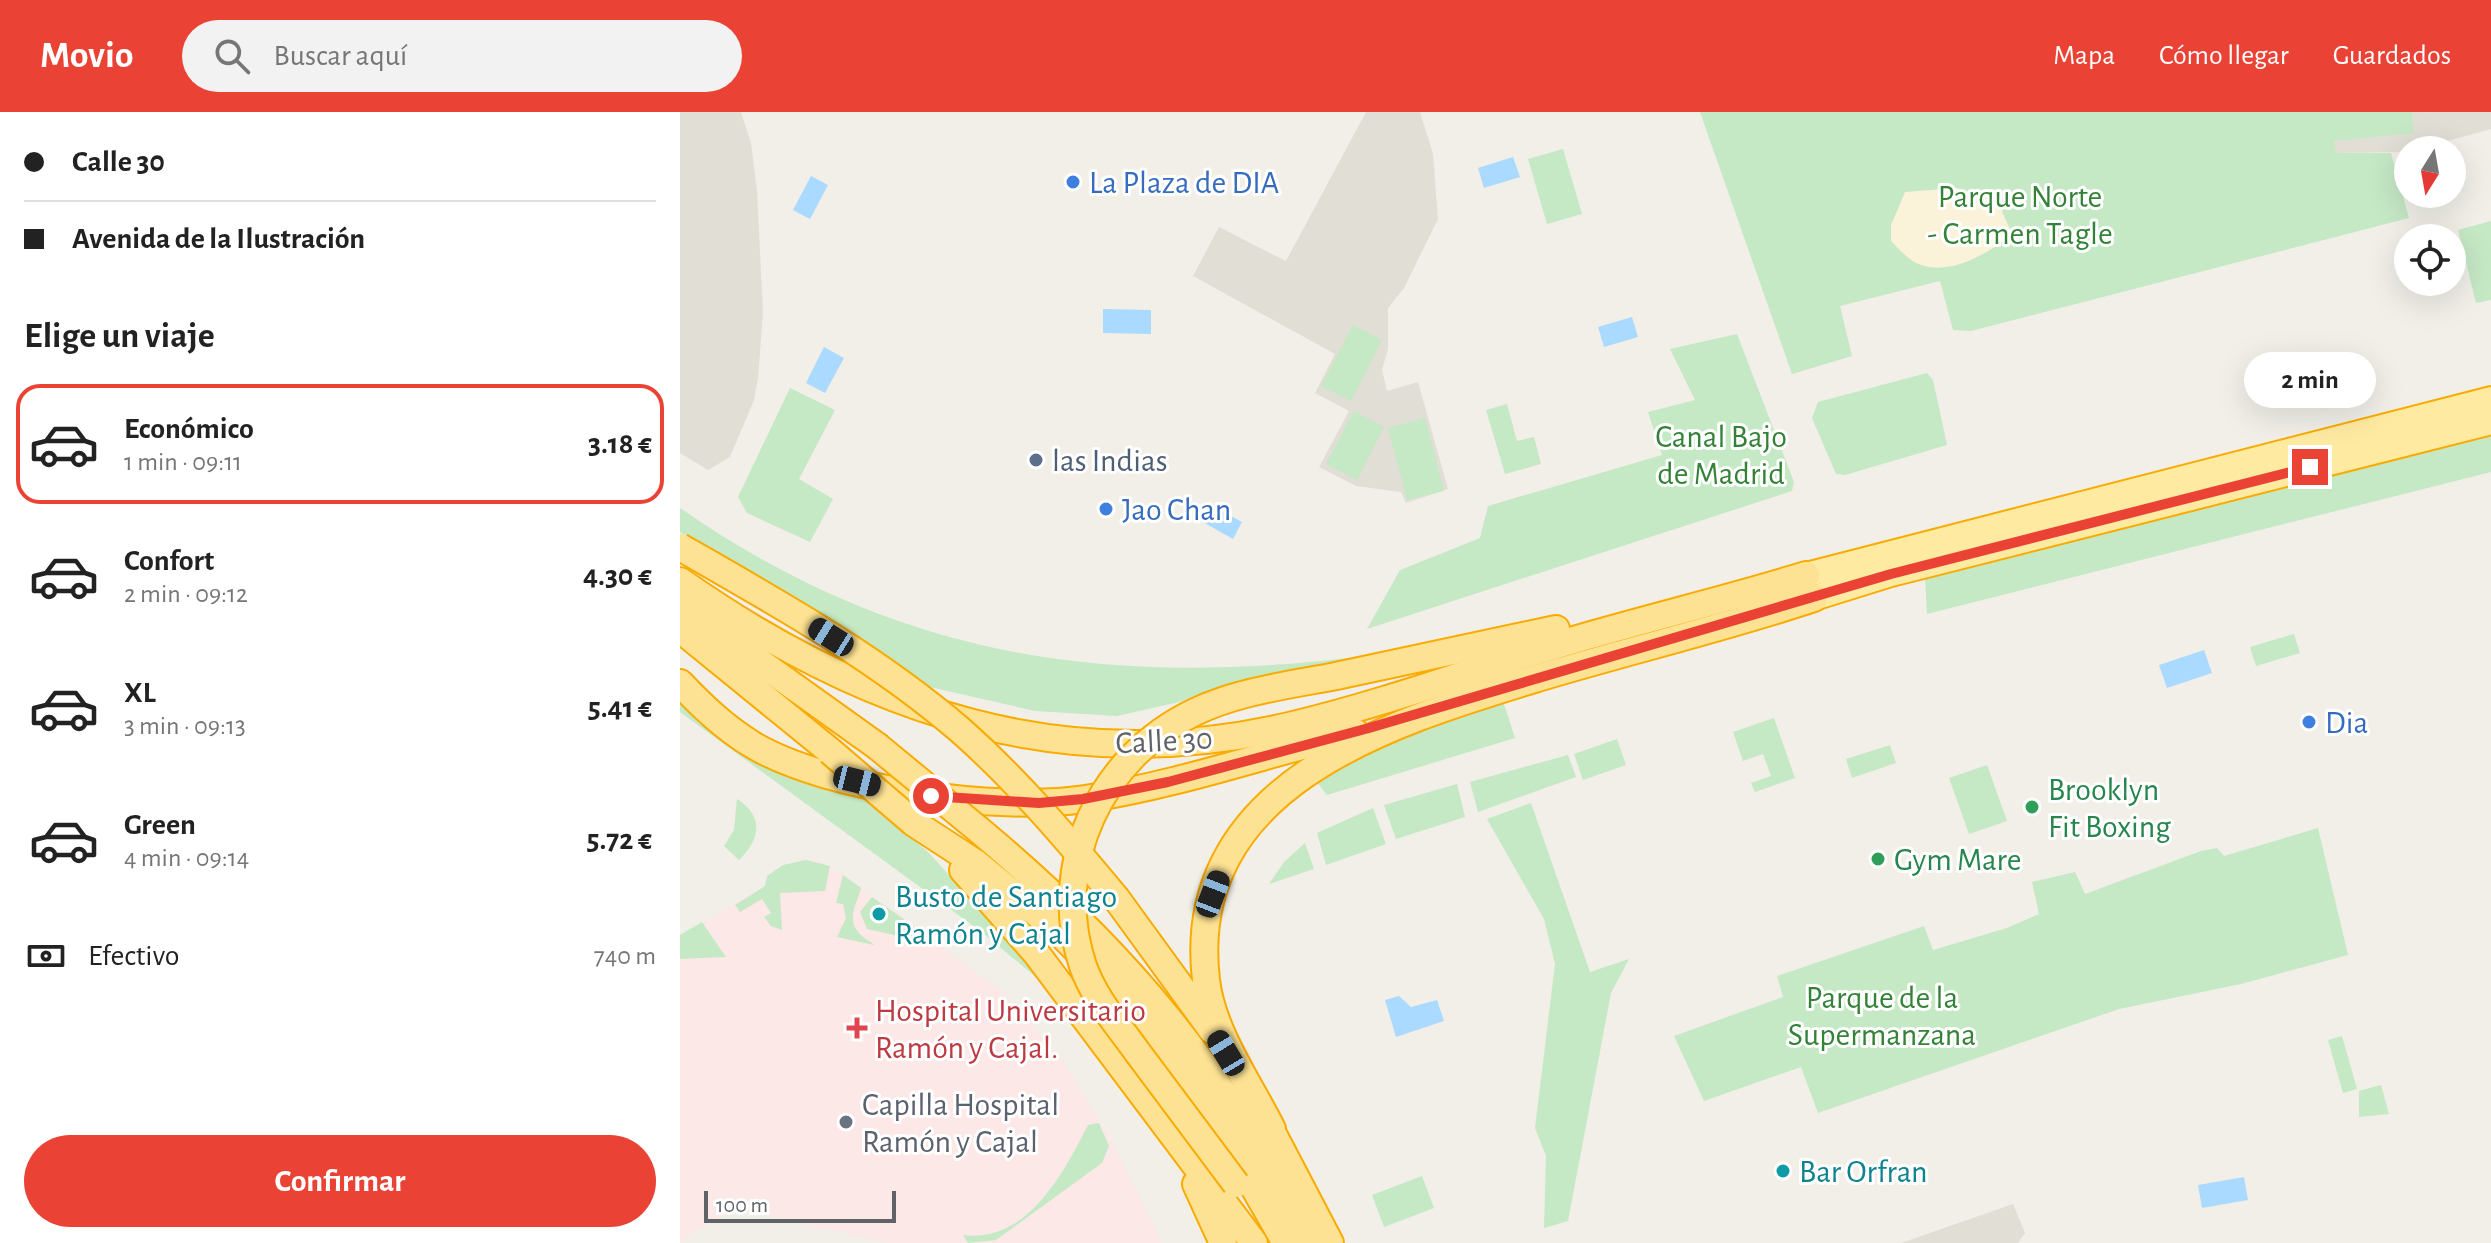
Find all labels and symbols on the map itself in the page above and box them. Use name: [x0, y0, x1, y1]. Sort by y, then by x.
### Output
north arrow: [2394, 136, 2466, 208]
place label: La Plaza de DIA: [1089, 167, 1279, 199]
marker: La Plaza de DIA: [1064, 173, 1082, 191]
park label: Parque Norte - Carmen Tagle: [1927, 181, 2113, 250]
callout: 2 min: [2244, 351, 2376, 407]
park label: Canal Bajo de Madrid: [1655, 421, 1787, 490]
place label: las Indias: [1052, 445, 1168, 477]
route end: [2292, 449, 2328, 485]
marker: las Indias: [1027, 451, 1045, 469]
place label: Jao Chan: [1122, 494, 1231, 526]
marker: Jao Chan: [1097, 500, 1115, 518]
car: [804, 614, 858, 660]
place label: Dia: [2325, 707, 2368, 739]
marker: Dia: [2300, 713, 2318, 731]
street label: Calle 30: [1115, 722, 1214, 760]
car: [831, 764, 883, 798]
place label: Brooklyn Fit Boxing: [2048, 774, 2171, 843]
route start: [913, 778, 949, 814]
marker: Brooklyn Fit Boxing: [2023, 798, 2041, 816]
place label: Gym Mare: [1894, 844, 2022, 876]
marker: Gym Mare: [1869, 850, 1887, 868]
car: [1193, 867, 1233, 921]
place label: Busto de Santiago Ramón y Cajal: [895, 881, 1117, 950]
marker: Busto de Santiago Ramón y Cajal: [870, 905, 888, 923]
park label: Parque de la Supermanzana: [1788, 982, 1976, 1051]
place label: Hospital Universitario Ramón y Cajal.: [875, 995, 1146, 1064]
marker: Hospital Universitario Ramón y Cajal.: [846, 1017, 868, 1039]
car: [1203, 1026, 1249, 1080]
place label: Capilla Hospital Ramón y Cajal: [862, 1089, 1059, 1158]
marker: Capilla Hospital Ramón y Cajal: [837, 1113, 855, 1131]
place label: Bar Orfran: [1799, 1156, 1928, 1188]
marker: Bar Orfran: [1774, 1162, 1792, 1180]
scale bar: [704, 1187, 896, 1223]

